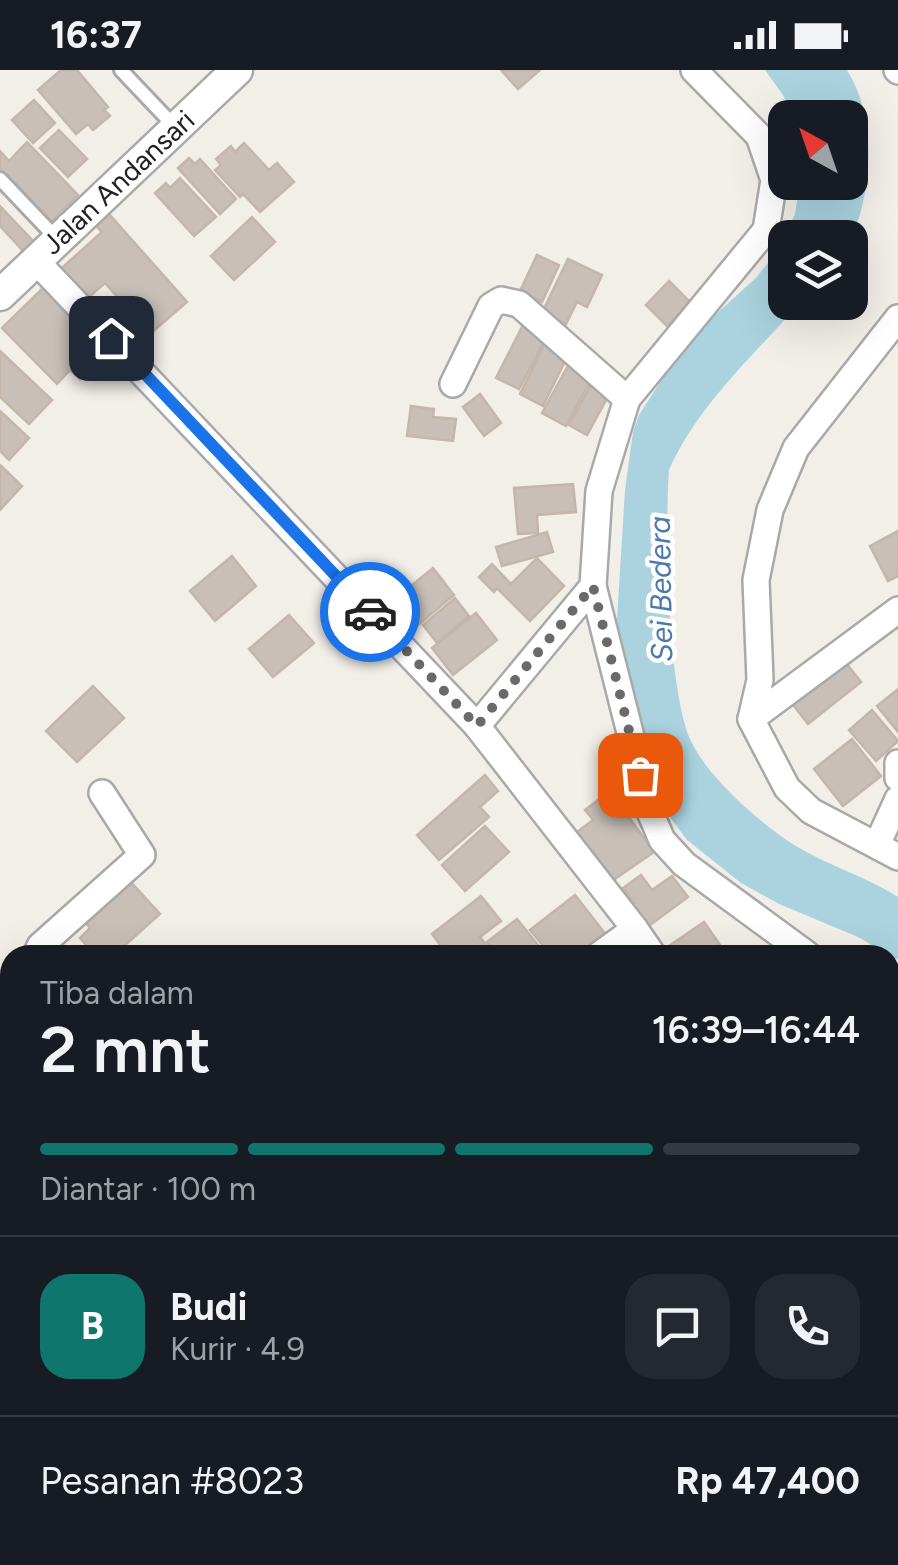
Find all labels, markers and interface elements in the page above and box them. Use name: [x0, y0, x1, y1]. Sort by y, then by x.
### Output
text: 16:37: [50, 12, 142, 58]
north arrow: [768, 100, 868, 200]
map controls: [768, 100, 868, 320]
street label: Jalan Andansari: [35, 103, 201, 261]
button: layers: [768, 220, 868, 320]
pin: [69, 296, 154, 381]
icon: home: [84, 311, 139, 366]
water label: Sei Bedera: [641, 516, 680, 662]
courier: [320, 562, 420, 662]
icon: car: [343, 585, 398, 640]
pin: [598, 733, 683, 818]
icon: bag: [613, 748, 668, 803]
text: Tiba dalam: [40, 974, 194, 1012]
text: 16:39–16:44: [652, 1007, 860, 1053]
text: 2 mnt: [40, 1010, 211, 1088]
text: Diantar · 100 m: [40, 1170, 256, 1208]
button: chat: [625, 1274, 730, 1379]
button: phone: [755, 1274, 860, 1379]
text: Budi: [170, 1284, 247, 1330]
text: B: [81, 1303, 104, 1349]
text: Kurir · 4.9: [170, 1330, 305, 1368]
text: Pesanan #8023: [40, 1458, 304, 1504]
text: Rp 47,400: [675, 1458, 860, 1504]

